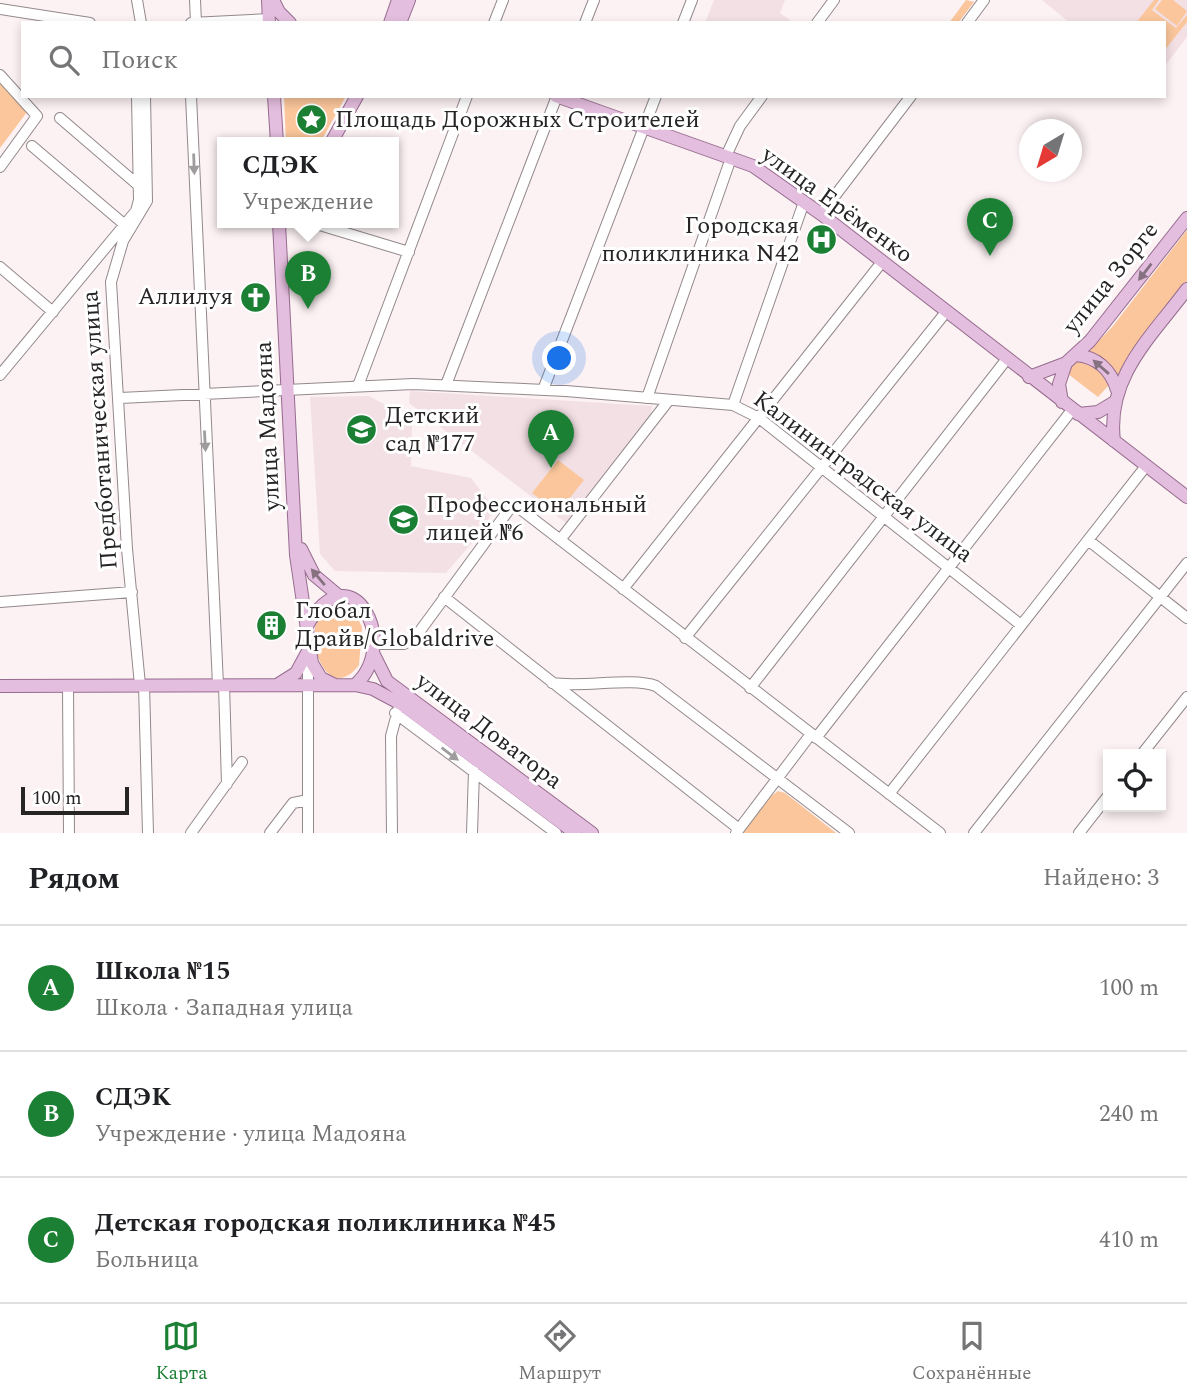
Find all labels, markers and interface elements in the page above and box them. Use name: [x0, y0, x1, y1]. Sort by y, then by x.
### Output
search box: [21, 21, 1166, 98]
text: Поиск: [101, 40, 178, 80]
icon: search: [45, 41, 83, 79]
place label: Площадь Дорожных Строителей: [335, 102, 700, 138]
place icon: Площадь Дорожных Строителей: [295, 103, 329, 137]
north arrow: [1019, 119, 1082, 182]
popup: [217, 137, 399, 228]
street label: улица Ерёменко: [753, 137, 921, 273]
text: СДЭК: [242, 145, 319, 185]
one-way arrow: [188, 154, 199, 176]
text: Учреждение: [242, 185, 374, 220]
pin: C: [967, 198, 1013, 256]
place label: Городская поликлиника N42: [601, 208, 799, 272]
street label: улица Зорге: [1054, 214, 1168, 343]
hospital icon: Городская поликлиника N42: [805, 223, 839, 257]
pin: B: [285, 251, 331, 309]
one-way arrow: [1138, 263, 1153, 281]
place label: Аллилуя: [138, 279, 233, 315]
church icon: Аллилуя: [239, 280, 273, 314]
street label: Предботаническая улица: [72, 289, 128, 571]
street label: улица Мадояна: [246, 340, 290, 513]
your location: [542, 341, 576, 375]
one-way arrow: [1092, 359, 1110, 375]
street label: Калининградская улица: [745, 382, 981, 572]
place label: Детский сад №177: [385, 398, 480, 462]
pin: A: [528, 410, 574, 468]
school or university icon: Детский сад №177: [345, 413, 379, 447]
one-way arrow: [200, 430, 211, 452]
place label: Профессиональный лицей №6: [426, 487, 647, 551]
school or university icon: Профессиональный лицей №6: [386, 502, 420, 536]
one-way arrow: [310, 569, 325, 587]
place label: Глобал Драйв/Globaldrive: [295, 593, 494, 657]
building icon: Глобал Драйв/Globaldrive: [255, 608, 289, 642]
street label: улица Доватора: [407, 663, 570, 798]
one-way arrow: [441, 746, 459, 760]
map controls: [1103, 749, 1166, 812]
button: locate: [1103, 749, 1166, 812]
scale bar: [21, 784, 130, 816]
text: 100 m: [32, 784, 82, 813]
text: Рядом: [28, 856, 120, 902]
text: Найдено: 3: [1043, 861, 1159, 896]
text: Школа №15: [95, 951, 231, 991]
text: A: [42, 971, 60, 1006]
text: 100 m: [1099, 971, 1159, 1006]
text: Школа · Западная улица: [95, 991, 353, 1026]
text: СДЭК: [95, 1077, 171, 1117]
text: B: [43, 1097, 59, 1132]
text: 240 m: [1099, 1097, 1159, 1132]
text: Учреждение · улица Мадояна: [95, 1117, 407, 1152]
text: Детская городская поликлиника №45: [95, 1203, 557, 1243]
text: C: [43, 1223, 59, 1258]
text: 410 m: [1099, 1223, 1159, 1258]
text: Больница: [95, 1243, 199, 1278]
tab: Карта: [155, 1317, 207, 1388]
tab: Маршрут: [518, 1317, 601, 1388]
tab: Сохранённые: [912, 1317, 1032, 1388]

